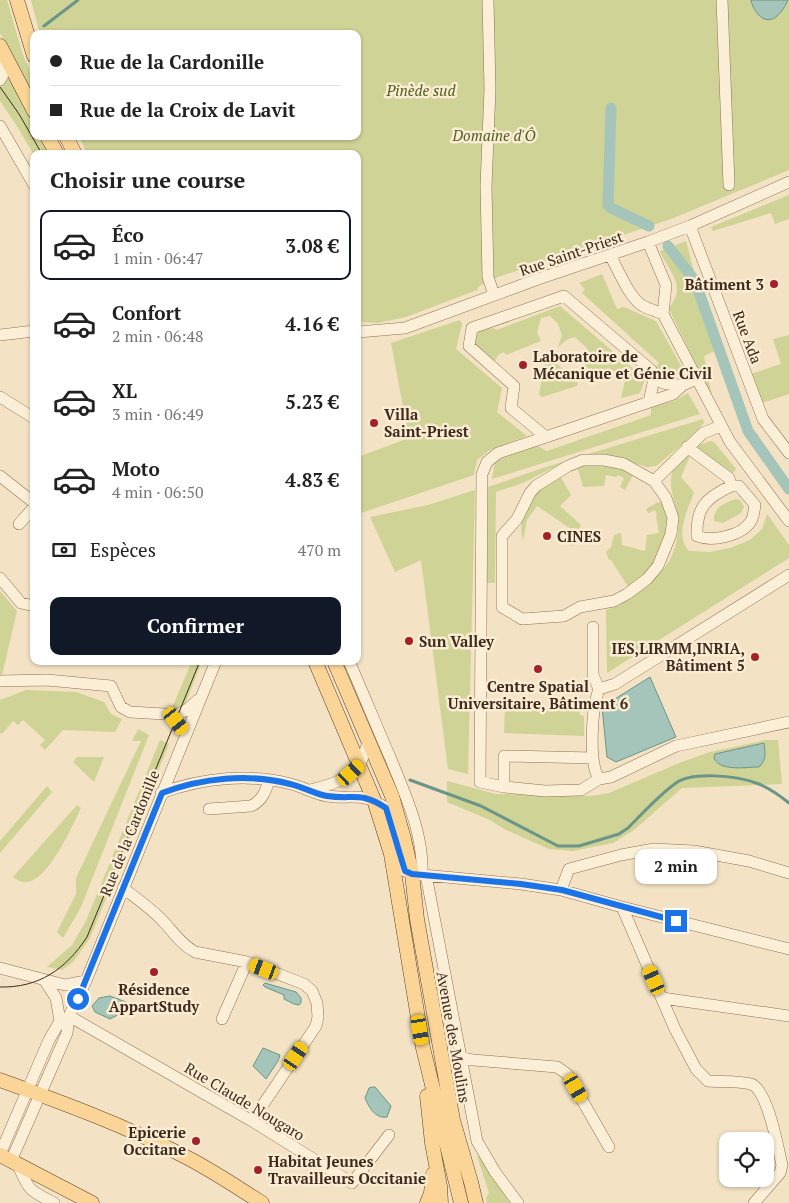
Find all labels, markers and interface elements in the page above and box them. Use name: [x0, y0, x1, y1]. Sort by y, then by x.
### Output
text: Rue de la Cardonille: [80, 49, 264, 74]
park label: Pinède sud: [386, 80, 456, 100]
text: Rue de la Croix de Lavit: [80, 97, 296, 122]
park label: Domaine d'Ô: [451, 125, 536, 145]
text: Choisir une course: [50, 165, 245, 194]
text: Éco: [112, 222, 144, 247]
icon: car: [52, 223, 97, 268]
street label: Rue Saint-Priest: [516, 226, 626, 280]
text: 3.08 €: [285, 233, 339, 258]
text: 1 min · 06:47: [112, 247, 204, 269]
place label: Bâtiment 3: [685, 274, 764, 294]
marker: Bâtiment 3: [768, 278, 780, 290]
text: Confort: [112, 300, 181, 325]
icon: car: [52, 301, 97, 346]
street label: Rue Ada: [729, 308, 767, 367]
text: 4.16 €: [285, 311, 339, 336]
text: 2 min · 06:48: [112, 325, 204, 347]
place label: Laboratoire de Mécanique et Génie Civil: [533, 346, 712, 383]
marker: Laboratoire de Mécanique et Génie Civil: [517, 359, 529, 371]
text: XL: [112, 378, 137, 403]
icon: car: [52, 379, 97, 424]
text: 5.23 €: [285, 389, 339, 414]
text: 3 min · 06:49: [112, 403, 204, 425]
place label: Villa Saint-Priest: [384, 404, 469, 441]
marker: Villa Saint-Priest: [368, 417, 380, 429]
text: Moto: [112, 456, 160, 481]
icon: car: [52, 457, 97, 502]
text: 4.83 €: [285, 467, 339, 492]
text: 4 min · 06:50: [112, 481, 204, 503]
place label: CINES: [557, 526, 601, 546]
marker: CINES: [541, 530, 553, 542]
icon: cash: [50, 536, 78, 564]
text: Espèces: [90, 537, 156, 562]
text: 470 m: [298, 539, 341, 561]
button: Confirmer: [50, 597, 341, 655]
place label: Sun Valley: [419, 631, 495, 651]
marker: Sun Valley: [403, 635, 415, 647]
place label: IES,LIRMM,INRIA, Bâtiment 5: [612, 638, 745, 675]
marker: IES,LIRMM,INRIA, Bâtiment 5: [749, 651, 761, 663]
marker: Centre Spatial Universitaire, Bâtiment 6: [532, 663, 544, 675]
place label: Centre Spatial Universitaire, Bâtiment 6: [448, 676, 629, 713]
car: [160, 705, 191, 737]
car: [334, 757, 367, 789]
street label: Rue de la Cardonille: [95, 767, 163, 899]
callout: 2 min: [635, 848, 717, 884]
text: 2 min: [654, 855, 698, 877]
route end: [665, 910, 687, 932]
car: [247, 957, 280, 981]
car: [641, 963, 666, 997]
marker: Résidence AppartStudy: [148, 966, 160, 978]
street label: Avenue des Moulins: [433, 970, 475, 1104]
place label: Résidence AppartStudy: [109, 979, 200, 1016]
route start: [67, 988, 89, 1010]
car: [410, 1014, 429, 1046]
car: [281, 1039, 310, 1073]
street label: Rue Claude Nougaro: [181, 1057, 309, 1145]
car: [562, 1071, 589, 1105]
place label: Epicerie Occitane: [123, 1122, 186, 1159]
map controls: [719, 1132, 774, 1187]
button: locate: [719, 1132, 774, 1187]
marker: Epicerie Occitane: [190, 1135, 202, 1147]
place label: Habitat Jeunes Travailleurs Occitanie: [268, 1151, 426, 1188]
marker: Habitat Jeunes Travailleurs Occitanie: [252, 1164, 264, 1176]

